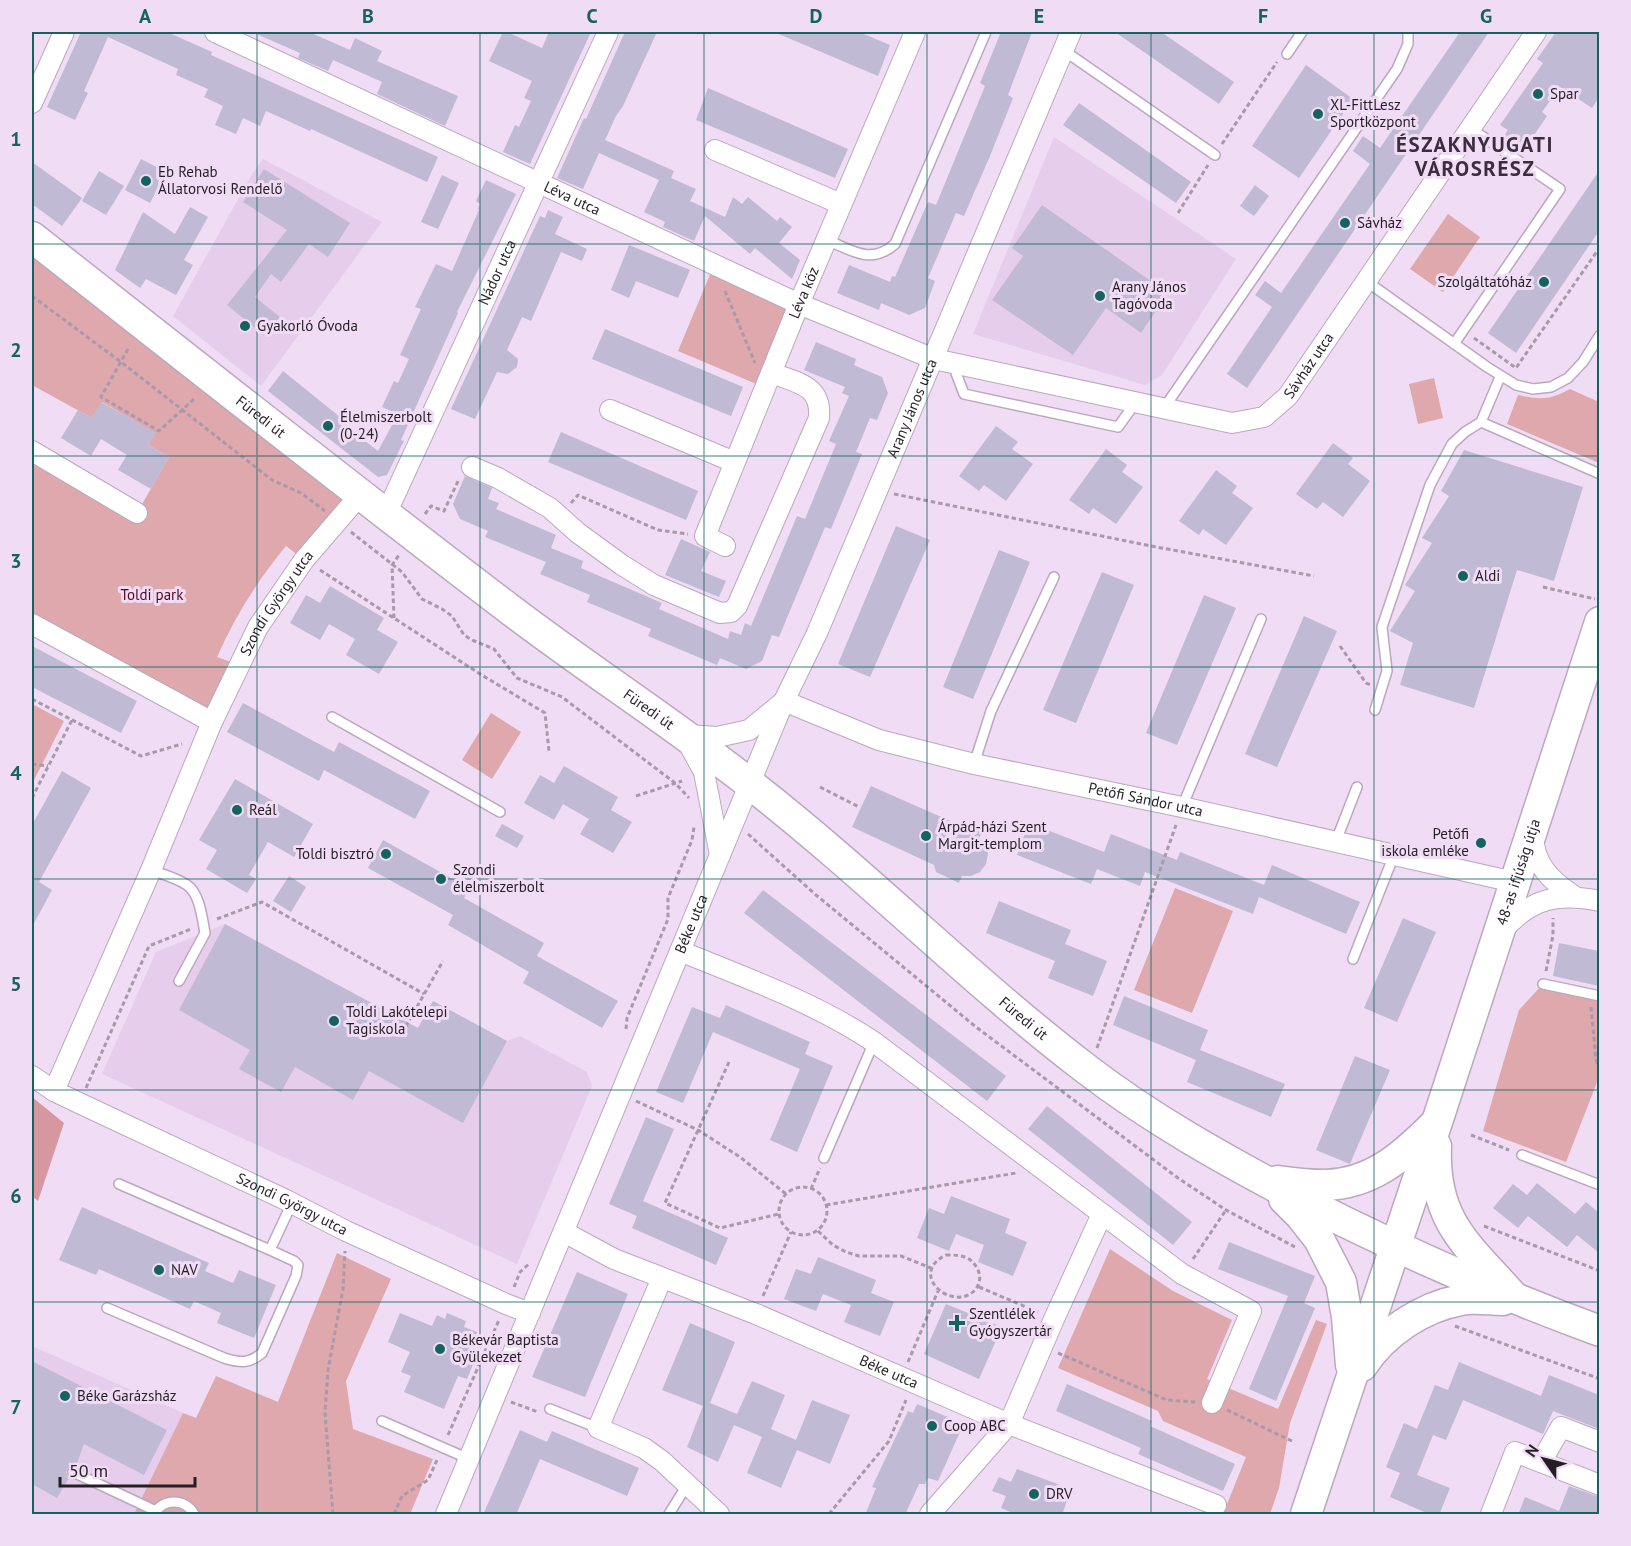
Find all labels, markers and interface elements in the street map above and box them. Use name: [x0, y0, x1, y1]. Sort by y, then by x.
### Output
text: A: [139, 3, 152, 29]
text: B: [362, 3, 374, 29]
text: C: [586, 3, 598, 29]
text: D: [810, 3, 823, 29]
text: E: [1034, 3, 1044, 29]
text: F: [1258, 3, 1268, 29]
text: G: [1480, 3, 1492, 29]
place label: Spar: [1550, 84, 1579, 103]
marker: Spar: [1531, 87, 1545, 101]
place label: XL-FittLesz Sportközpont: [1330, 95, 1416, 131]
marker: XL-FittLesz Sportközpont: [1311, 107, 1325, 121]
text: 1: [10, 126, 22, 152]
district label: ÉSZAKNYUGATI VÁROSRÉSZ: [1396, 131, 1554, 182]
place label: Eb Rehab Állatorvosi Rendelő: [158, 162, 283, 198]
marker: Eb Rehab Állatorvosi Rendelő: [139, 174, 153, 188]
street label: Léva utca: [541, 177, 604, 219]
place label: Sávház: [1357, 213, 1402, 232]
marker: Sávház: [1338, 216, 1352, 230]
street label: Nádor utca: [474, 236, 520, 308]
street label: Léva köz: [784, 264, 823, 321]
place label: Szolgáltatóház: [1437, 272, 1532, 291]
marker: Szolgáltatóház: [1537, 275, 1551, 289]
place label: Arany János Tagóvoda: [1112, 277, 1186, 313]
marker: Arany János Tagóvoda: [1093, 289, 1107, 303]
place label: Gyakorló Óvoda: [257, 316, 358, 335]
marker: Gyakorló Óvoda: [238, 319, 252, 333]
street label: Sávház utca: [1279, 329, 1337, 402]
text: 2: [10, 337, 22, 363]
street label: Arany János utca: [882, 356, 941, 460]
street label: Füredi út: [232, 391, 290, 442]
place label: Élelmiszerbolt (0-24): [340, 407, 432, 443]
marker: Élelmiszerbolt (0-24): [321, 419, 335, 433]
street label: Szondi György utca: [236, 546, 317, 659]
text: 3: [10, 548, 22, 574]
place label: Aldi: [1475, 566, 1500, 585]
marker: Aldi: [1456, 569, 1470, 583]
park label: Toldi park: [121, 585, 184, 604]
street label: Füredi út: [620, 685, 678, 733]
text: 4: [10, 760, 22, 786]
street label: Petőfi Sándor utca: [1087, 778, 1205, 820]
place label: Reál: [249, 800, 277, 819]
marker: Reál: [230, 803, 244, 817]
street label: 48-as ifjúság útja: [1492, 816, 1544, 928]
place label: Árpád-házi Szent Margit-templom: [938, 817, 1047, 853]
place label: Petőfi iskola emléke: [1381, 824, 1469, 860]
marker: Árpád-házi Szent Margit-templom: [919, 829, 933, 843]
marker: Petőfi iskola emléke: [1474, 836, 1488, 850]
place label: Toldi bisztró: [296, 844, 374, 863]
marker: Toldi bisztró: [379, 847, 393, 861]
place label: Szondi élelmiszerbolt: [453, 860, 544, 896]
marker: Szondi élelmiszerbolt: [434, 872, 448, 886]
street label: Béke utca: [670, 891, 712, 956]
text: 5: [10, 971, 22, 997]
street label: Füredi út: [995, 992, 1052, 1044]
place label: Toldi Lakótelepi Tagiskola: [346, 1002, 448, 1038]
marker: Toldi Lakótelepi Tagiskola: [327, 1014, 341, 1028]
street label: Szondi György utca: [233, 1168, 351, 1239]
text: 6: [10, 1183, 22, 1209]
place label: NAV: [171, 1260, 198, 1279]
marker: NAV: [152, 1263, 166, 1277]
place label: Szentlélek Gyógyszertár: [969, 1304, 1052, 1340]
marker: Szentlélek Gyógyszertár: [950, 1316, 964, 1330]
place label: Békevár Baptista Gyülekezet: [452, 1330, 559, 1366]
marker: Békevár Baptista Gyülekezet: [433, 1342, 447, 1356]
street label: Béke utca: [857, 1350, 921, 1392]
place label: Béke Garázsház: [77, 1386, 177, 1405]
marker: Béke Garázsház: [58, 1389, 72, 1403]
text: 7: [10, 1394, 22, 1420]
place label: Coop ABC: [944, 1416, 1006, 1435]
marker: Coop ABC: [925, 1419, 939, 1433]
north arrow: [1514, 1429, 1574, 1489]
text: N: [1521, 1440, 1543, 1460]
scale bar: [60, 1450, 195, 1488]
text: 50 m: [69, 1459, 108, 1482]
place label: DRV: [1046, 1484, 1073, 1503]
marker: DRV: [1027, 1487, 1041, 1501]

